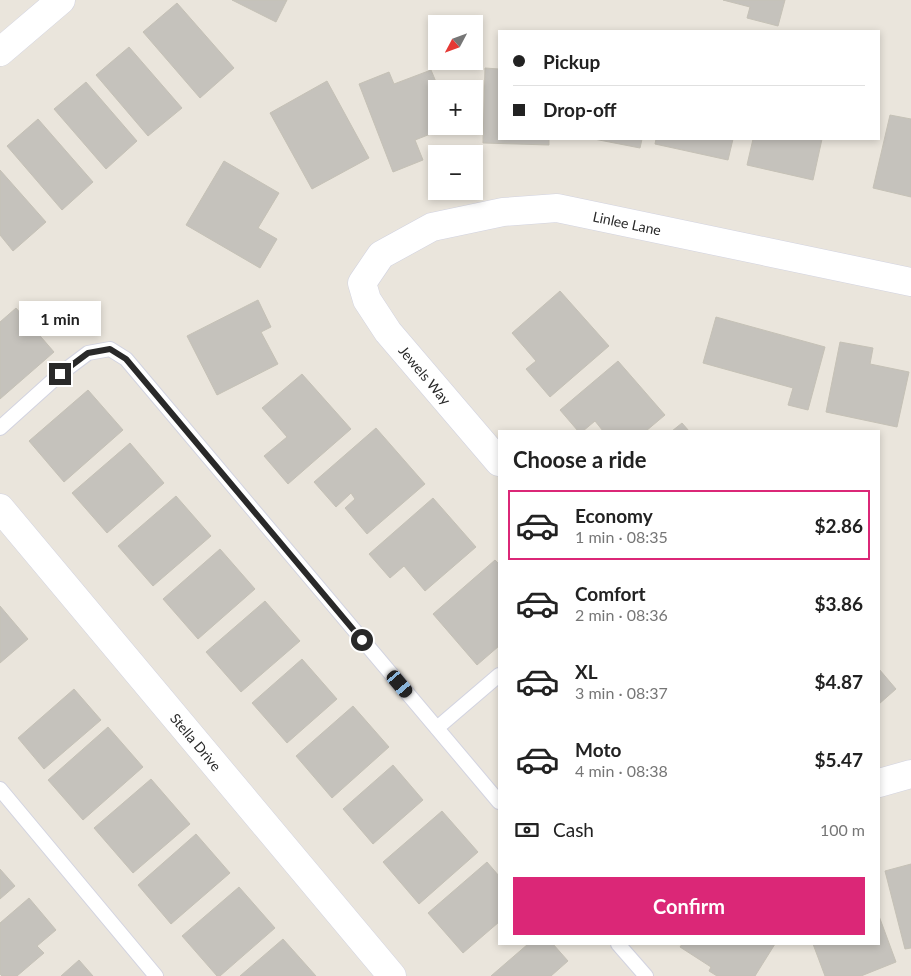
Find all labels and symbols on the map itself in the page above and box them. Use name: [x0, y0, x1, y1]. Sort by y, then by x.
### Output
north arrow: [428, 15, 482, 70]
street label: Linlee Lane: [591, 207, 663, 239]
callout: 1 min: [19, 302, 101, 336]
street label: Jewels Way: [395, 342, 455, 409]
route end: [49, 363, 71, 385]
route start: [351, 629, 373, 651]
car: [384, 668, 415, 700]
street label: Stella Drive: [167, 710, 225, 774]

